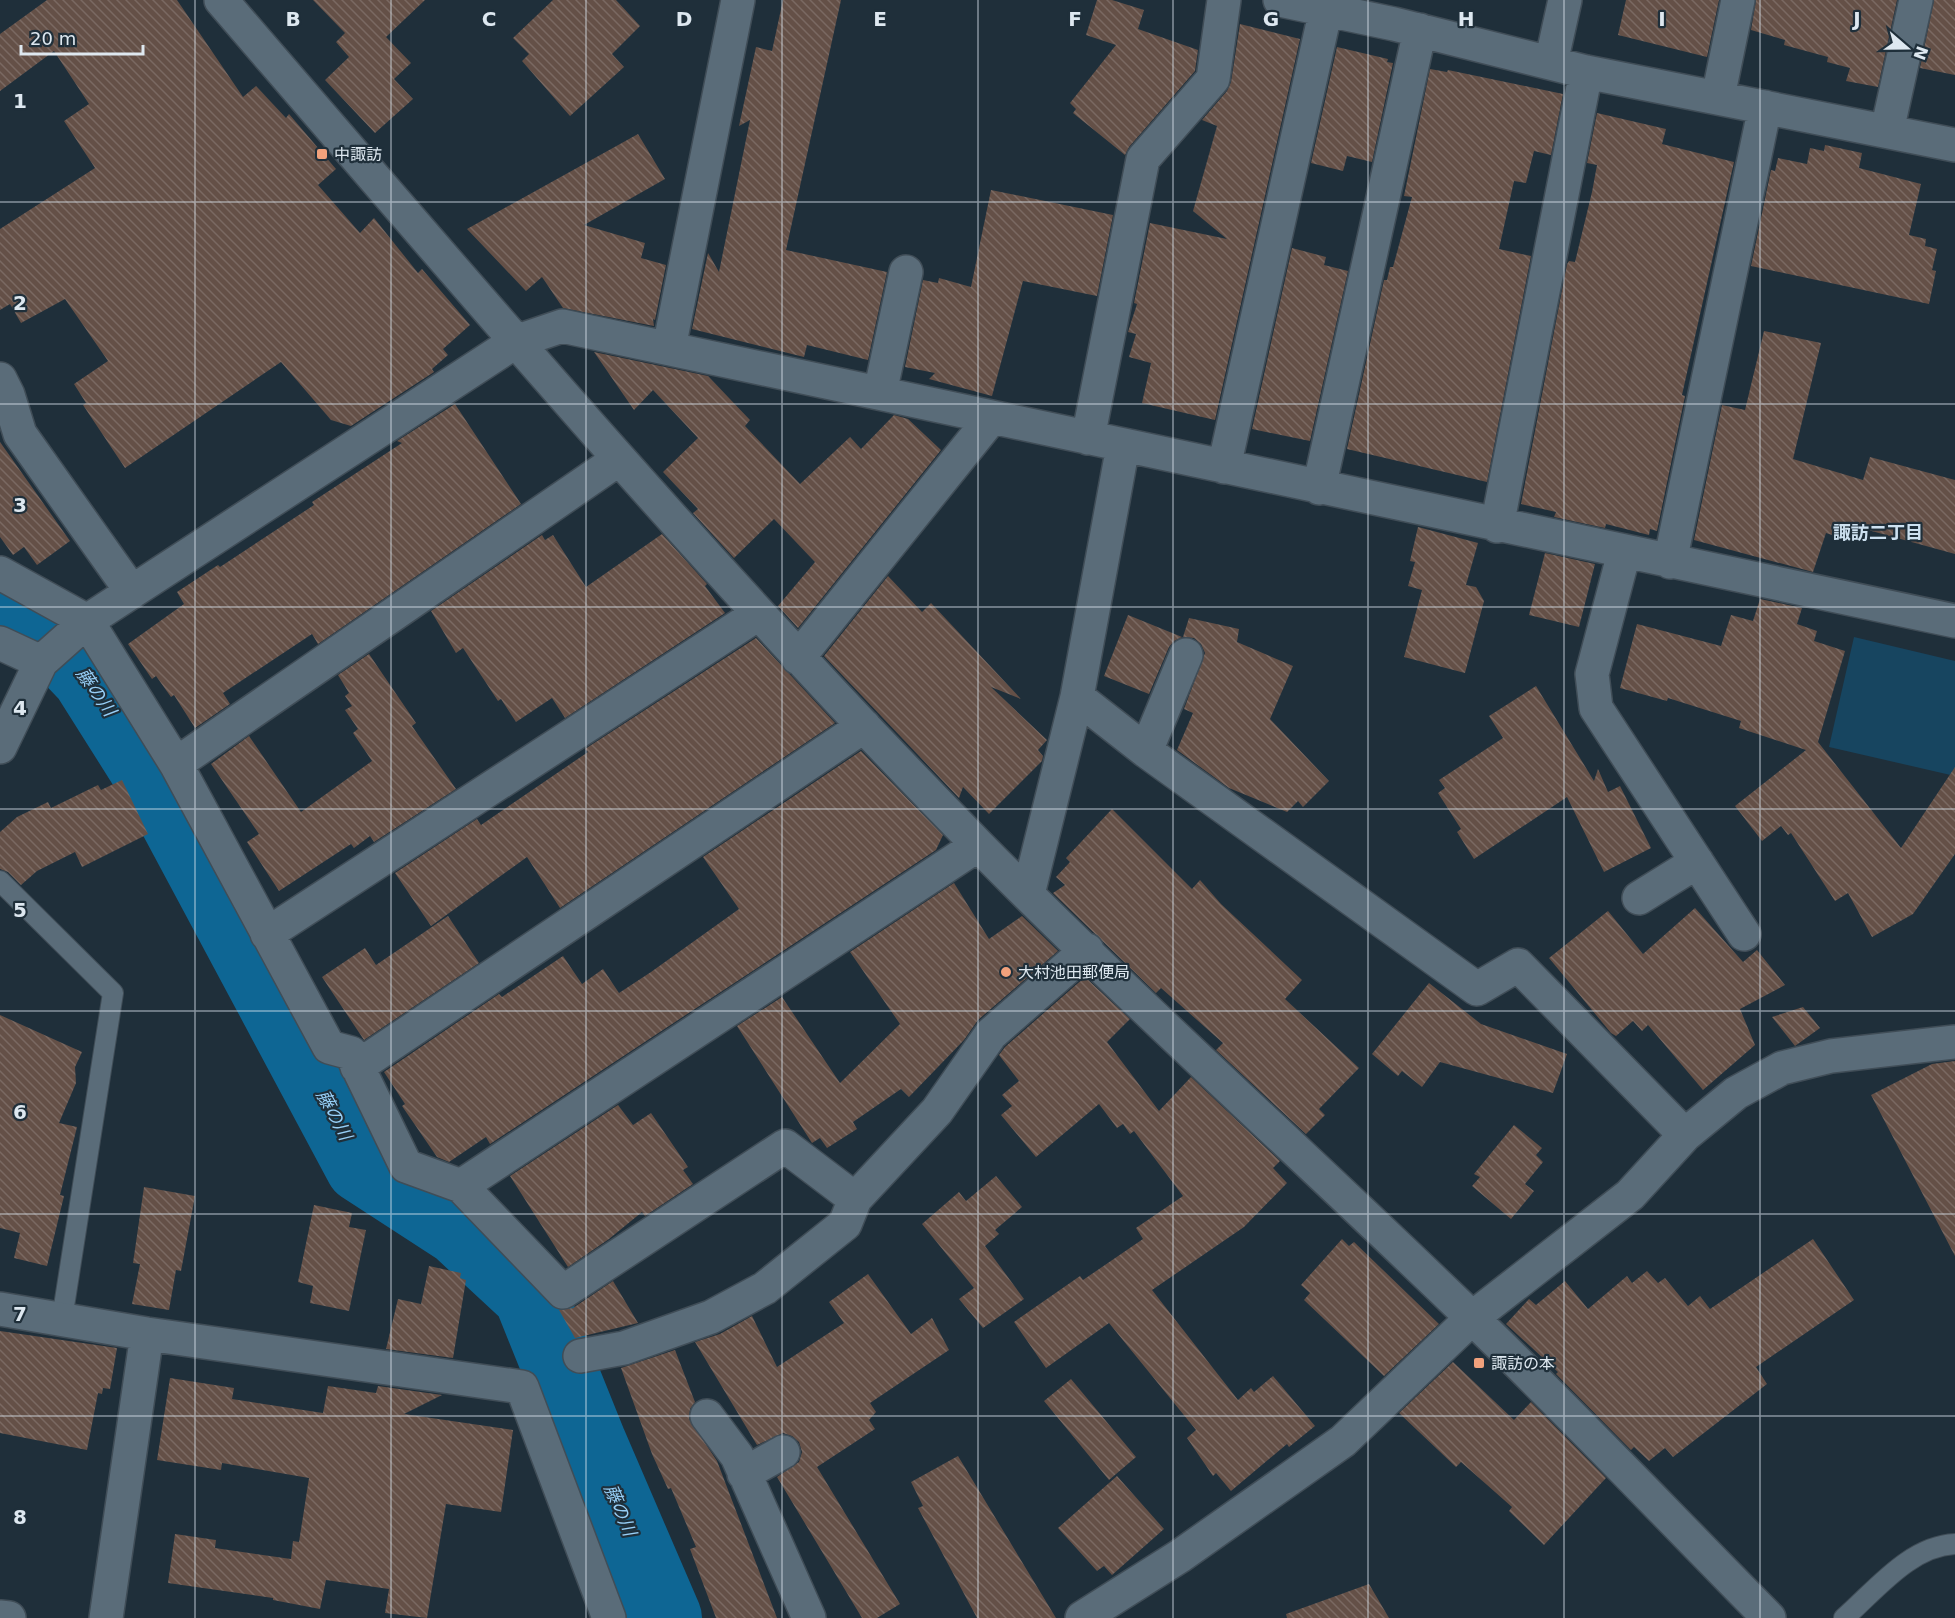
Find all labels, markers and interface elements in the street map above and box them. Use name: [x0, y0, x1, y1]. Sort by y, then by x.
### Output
text: B: [285, 7, 301, 31]
text: C: [482, 7, 496, 31]
text: D: [676, 7, 692, 31]
text: E: [873, 7, 887, 31]
text: F: [1068, 7, 1082, 31]
text: G: [1263, 7, 1279, 31]
text: H: [1458, 7, 1474, 31]
text: I: [1658, 7, 1666, 31]
text: J: [1851, 7, 1861, 31]
scale bar: [21, 18, 142, 56]
north arrow: [1877, 18, 1937, 78]
text: 20 m: [30, 28, 76, 49]
text: N: [1909, 43, 1932, 63]
text: 1: [13, 89, 27, 113]
place label: 中諏訪: [334, 145, 382, 164]
marker: 中諏訪: [315, 147, 329, 161]
text: 2: [13, 291, 27, 315]
text: 3: [13, 493, 27, 517]
district label: 諏訪二丁目: [1833, 522, 1923, 543]
water label: 藤の川: [72, 664, 122, 721]
text: 4: [13, 696, 27, 720]
text: 5: [13, 898, 27, 922]
place label: 大村池田郵便局: [1018, 963, 1130, 982]
marker: 大村池田郵便局: [999, 965, 1013, 979]
water label: 藤の川: [312, 1086, 357, 1145]
text: 6: [13, 1100, 27, 1124]
text: 7: [13, 1302, 27, 1326]
place label: 諏訪の本: [1491, 1354, 1555, 1373]
marker: 諏訪の本: [1472, 1356, 1486, 1370]
water label: 藤の川: [600, 1481, 641, 1541]
text: 8: [13, 1505, 27, 1529]

